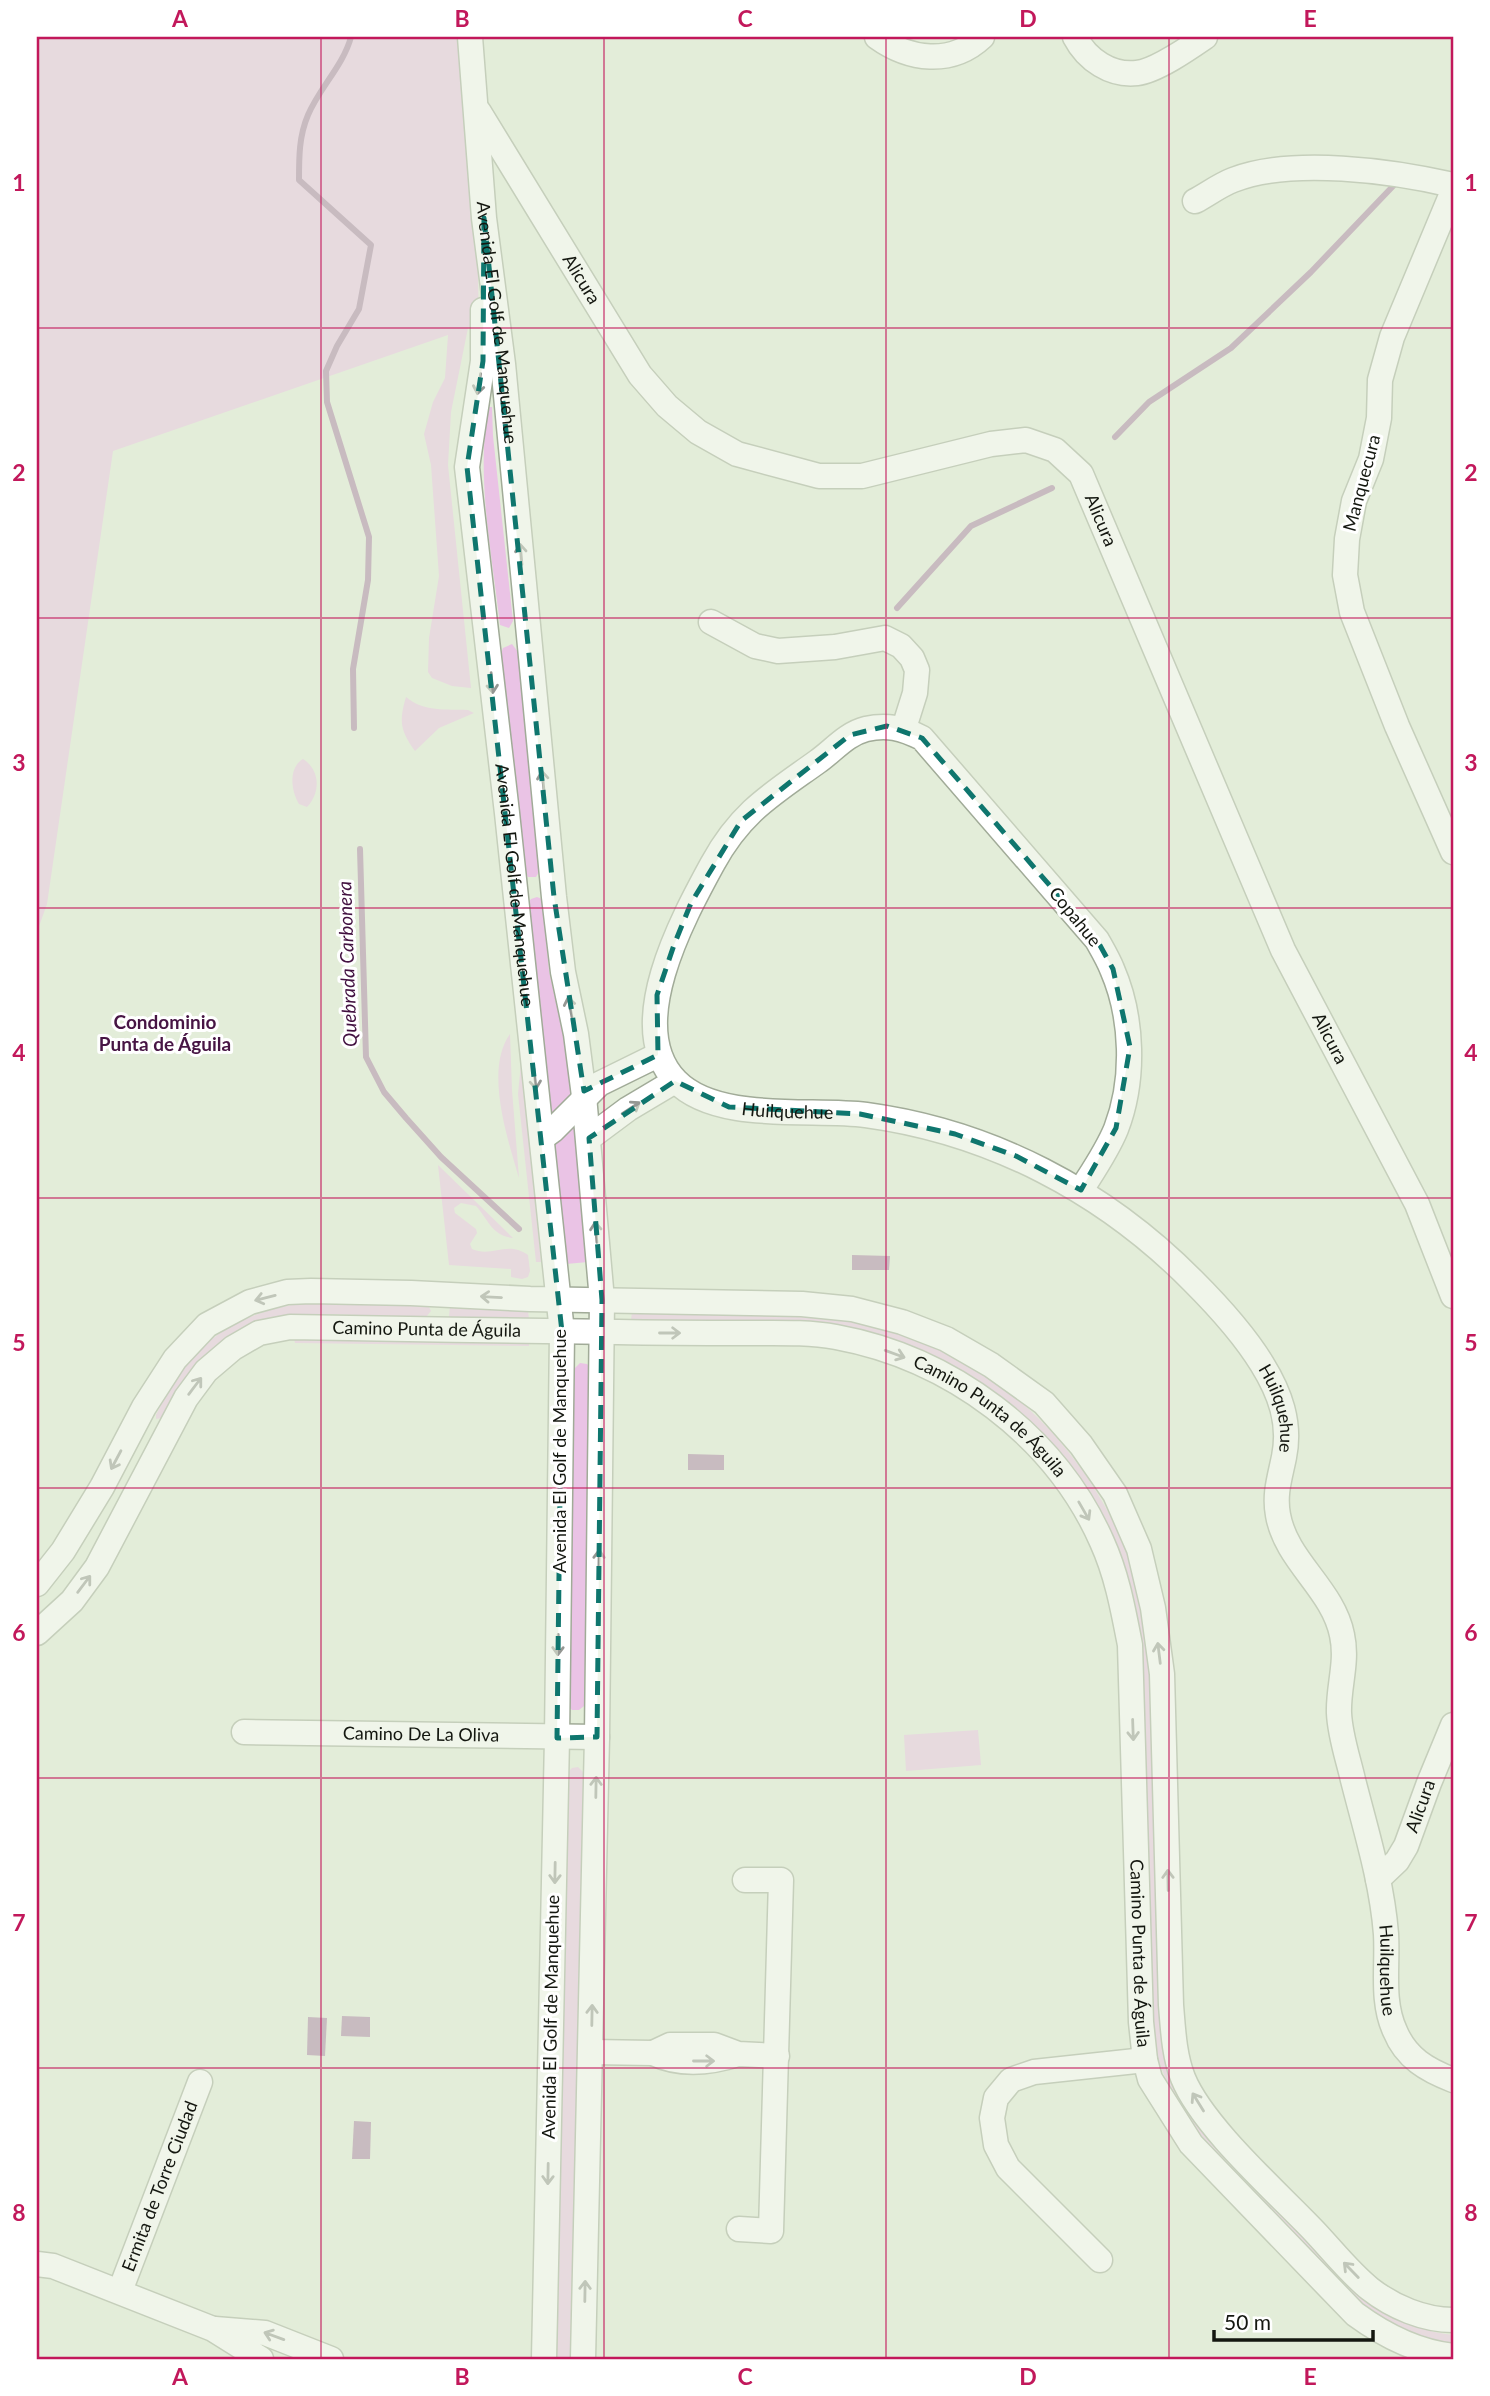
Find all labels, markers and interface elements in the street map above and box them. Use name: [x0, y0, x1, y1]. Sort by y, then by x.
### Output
text: A: [171, 4, 189, 32]
text: B: [454, 4, 470, 32]
text: C: [737, 4, 753, 32]
text: D: [1019, 4, 1037, 32]
text: E: [1303, 4, 1317, 32]
text: 1: [12, 168, 26, 196]
text: 1: [1464, 168, 1478, 196]
street label: Avenida El Golf de Manquehue: [473, 200, 523, 445]
street label: Alicura: [559, 250, 606, 308]
one-way arrow: [472, 372, 485, 395]
street label: Manquecura: [1338, 432, 1384, 533]
text: 2: [12, 458, 26, 486]
text: 2: [1464, 458, 1478, 486]
street label: Alicura: [1081, 490, 1122, 549]
one-way arrow: [514, 544, 527, 566]
one-way arrow: [486, 671, 499, 694]
text: 3: [12, 748, 26, 776]
text: 3: [1464, 748, 1478, 776]
street label: Avenida El Golf de Manquehue: [491, 762, 539, 1008]
one-way arrow: [536, 770, 549, 793]
water label: Quebrada Carbonera: [332, 881, 361, 1047]
street label: Copahue: [1045, 882, 1107, 951]
one-way arrow: [563, 996, 577, 1019]
street label: Alicura: [1308, 1009, 1353, 1067]
district label: Condominio Punta de Águila: [99, 1010, 231, 1055]
text: 4: [12, 1038, 26, 1066]
text: 4: [1464, 1038, 1478, 1066]
one-way arrow: [529, 1068, 542, 1090]
street label: Huilquehue: [741, 1097, 834, 1123]
one-way arrow: [621, 1100, 640, 1115]
one-way arrow: [589, 1222, 602, 1244]
one-way arrow: [481, 1290, 503, 1303]
one-way arrow: [254, 1292, 277, 1305]
street label: Camino Punta de Águila: [332, 1316, 521, 1341]
one-way arrow: [658, 1326, 681, 1339]
text: 5: [12, 1328, 26, 1356]
text: 5: [1464, 1328, 1478, 1356]
street label: Avenida El Golf de Manquehue: [548, 1329, 570, 1573]
one-way arrow: [884, 1349, 906, 1361]
street label: Camino Punta de Águila: [910, 1350, 1072, 1481]
street label: Huilquehue: [1255, 1360, 1298, 1454]
one-way arrow: [188, 1377, 202, 1396]
one-way arrow: [109, 1449, 123, 1470]
one-way arrow: [1078, 1501, 1092, 1521]
one-way arrow: [592, 1548, 606, 1571]
one-way arrow: [77, 1575, 91, 1594]
text: 6: [12, 1618, 26, 1646]
text: 6: [1464, 1618, 1478, 1646]
one-way arrow: [552, 1634, 565, 1657]
one-way arrow: [1153, 1642, 1166, 1665]
one-way arrow: [1127, 1718, 1140, 1741]
street label: Camino De La Oliva: [343, 1721, 499, 1746]
one-way arrow: [589, 1776, 603, 1799]
street label: Alicura: [1400, 1776, 1439, 1835]
street label: Camino Punta de Águila: [1126, 1859, 1156, 2048]
one-way arrow: [548, 1861, 561, 1884]
one-way arrow: [1161, 1869, 1174, 1892]
street label: Avenida El Golf de Manquehue: [537, 1895, 563, 2139]
text: 7: [12, 1908, 26, 1936]
text: 7: [1464, 1908, 1478, 1936]
street label: Huilquehue: [1375, 1923, 1401, 2018]
one-way arrow: [585, 2003, 599, 2026]
one-way arrow: [692, 2054, 715, 2068]
one-way arrow: [1190, 2093, 1205, 2112]
street label: Ermita de Torre Ciudad: [117, 2098, 202, 2274]
one-way arrow: [541, 2162, 555, 2185]
text: 8: [12, 2198, 26, 2226]
text: 8: [1464, 2198, 1478, 2226]
one-way arrow: [1343, 2261, 1360, 2278]
one-way arrow: [578, 2280, 592, 2303]
scale bar: [1214, 2298, 1373, 2342]
text: 50 m: [1224, 2309, 1271, 2334]
one-way arrow: [263, 2329, 285, 2342]
text: A: [171, 2362, 189, 2390]
text: B: [454, 2362, 470, 2390]
text: C: [737, 2362, 753, 2390]
text: D: [1019, 2362, 1037, 2390]
text: E: [1303, 2362, 1317, 2390]

